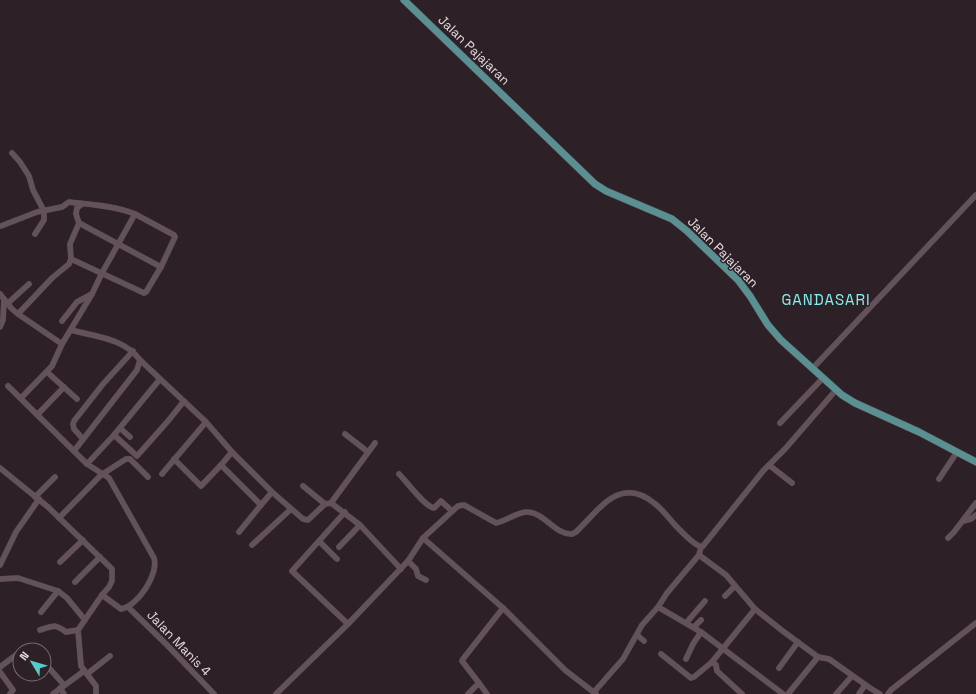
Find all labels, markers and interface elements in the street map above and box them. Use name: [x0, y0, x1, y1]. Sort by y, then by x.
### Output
street label: Jalan Pajajaran: [434, 11, 514, 89]
street label: Jalan Pajajaran: [684, 213, 762, 291]
district label: GANDASARI: [781, 290, 871, 309]
street label: Jalan Manis 4: [143, 607, 215, 679]
north arrow: [12, 642, 52, 682]
text: N: [16, 649, 32, 663]

